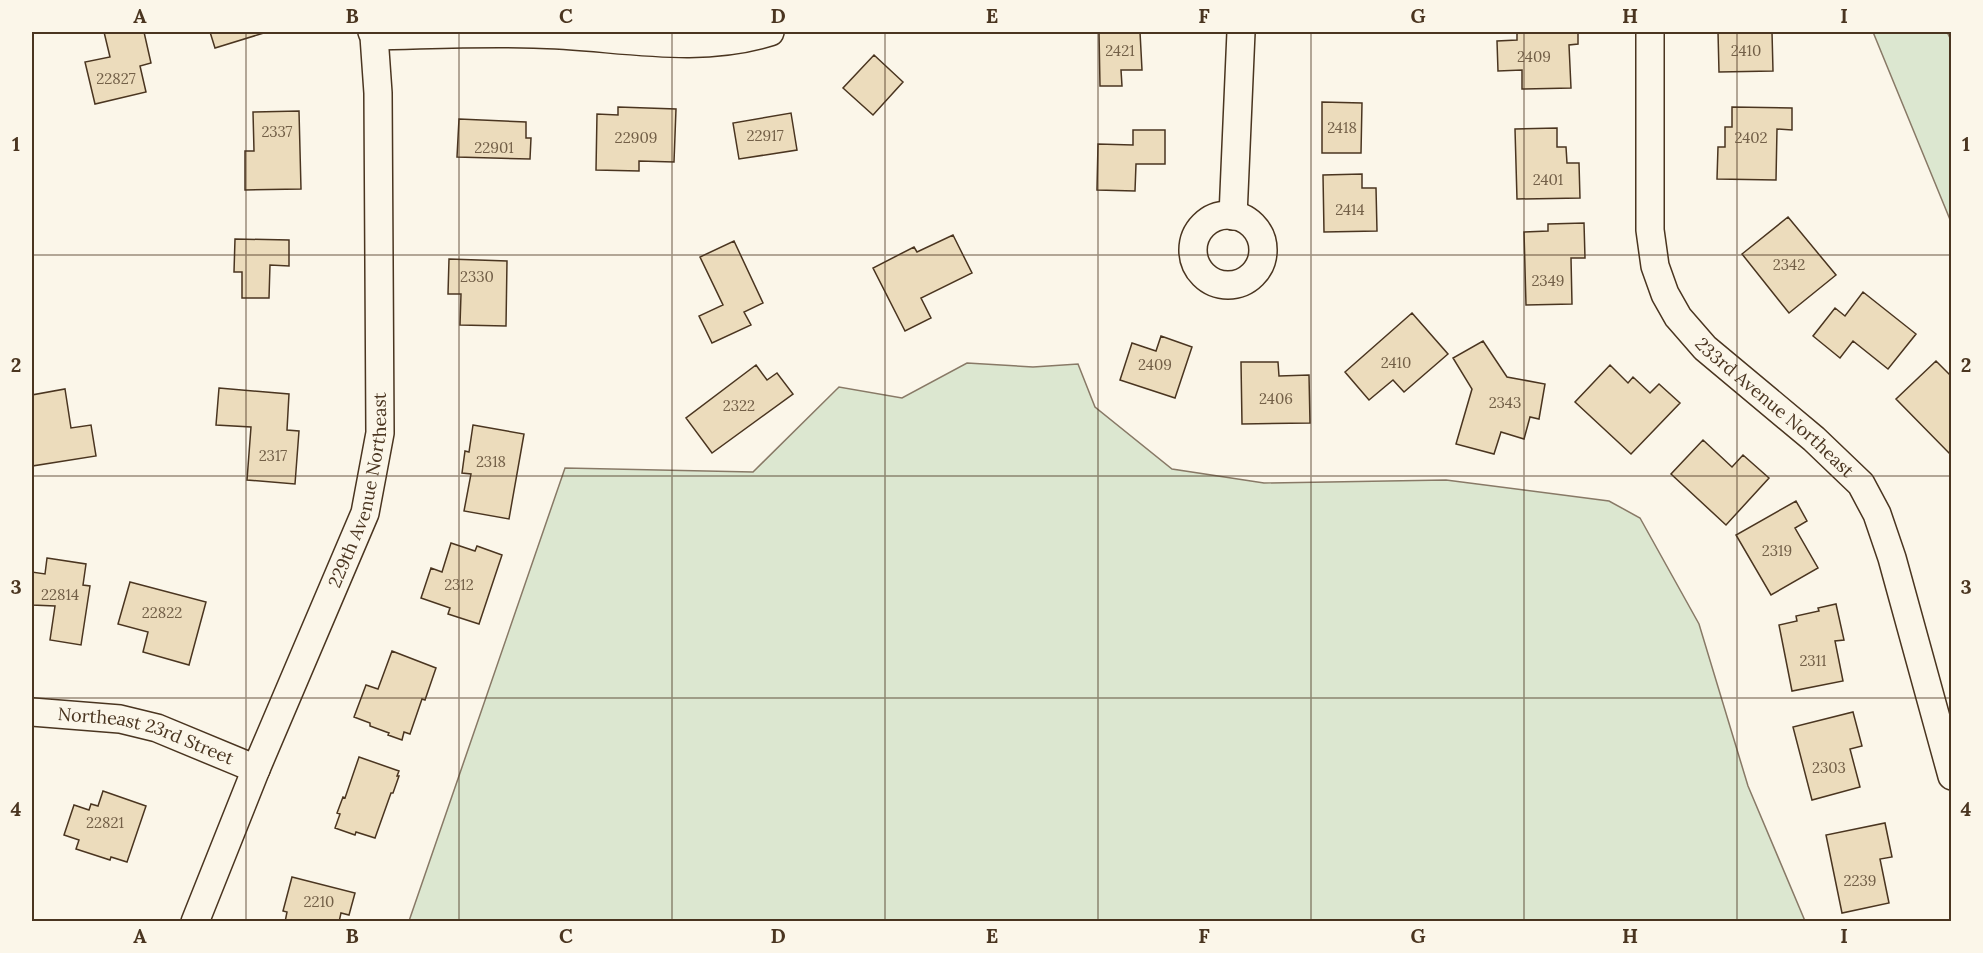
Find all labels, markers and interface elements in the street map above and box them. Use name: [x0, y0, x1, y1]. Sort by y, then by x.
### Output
text: A: [133, 3, 147, 28]
text: B: [345, 3, 359, 28]
text: C: [559, 3, 573, 28]
text: D: [770, 3, 786, 28]
text: E: [986, 3, 998, 28]
text: F: [1198, 3, 1210, 28]
text: G: [1410, 3, 1426, 28]
text: H: [1622, 3, 1638, 28]
text: I: [1840, 3, 1848, 28]
house number: 2421: [1105, 41, 1135, 60]
house number: 2410: [1731, 41, 1761, 60]
house number: 2409: [1517, 47, 1551, 66]
house number: 22827: [96, 69, 136, 88]
house number: 2418: [1327, 118, 1357, 137]
house number: 2337: [261, 122, 293, 141]
house number: 22917: [746, 126, 784, 145]
house number: 22909: [615, 128, 657, 147]
house number: 2402: [1734, 128, 1768, 147]
text: 1: [12, 131, 20, 156]
text: 1: [1962, 131, 1970, 156]
house number: 22901: [474, 138, 514, 157]
house number: 2401: [1533, 170, 1563, 189]
house number: 2414: [1335, 200, 1365, 219]
house number: 2342: [1773, 255, 1805, 274]
house number: 2330: [460, 267, 494, 286]
house number: 2349: [1532, 271, 1565, 290]
street label: 233rd Avenue Northeast: [1690, 333, 1859, 482]
text: 2: [11, 352, 21, 377]
text: 2: [1961, 352, 1971, 377]
house number: 2410: [1381, 353, 1411, 372]
house number: 2409: [1138, 355, 1172, 374]
house number: 2406: [1259, 389, 1293, 408]
street label: 229th Avenue Northeast: [323, 392, 391, 591]
house number: 2343: [1489, 393, 1521, 412]
house number: 2322: [723, 396, 755, 415]
house number: 2317: [259, 446, 287, 465]
house number: 2318: [476, 452, 506, 471]
house number: 2319: [1762, 541, 1792, 560]
text: 3: [10, 574, 22, 599]
text: 3: [1960, 574, 1972, 599]
house number: 2312: [444, 575, 474, 594]
house number: 22814: [41, 585, 79, 604]
house number: 22822: [142, 603, 182, 622]
house number: 2311: [1799, 651, 1827, 670]
street label: Northeast 23rd Street: [57, 702, 237, 770]
house number: 2303: [1812, 758, 1846, 777]
text: 4: [11, 796, 22, 821]
text: 4: [1961, 796, 1972, 821]
house number: 22821: [86, 813, 124, 832]
house number: 2239: [1844, 871, 1876, 890]
house number: 2210: [304, 892, 334, 911]
text: A: [133, 923, 147, 948]
text: B: [345, 923, 359, 948]
text: C: [559, 923, 573, 948]
text: D: [770, 923, 786, 948]
text: E: [986, 923, 998, 948]
text: F: [1198, 923, 1210, 948]
text: G: [1410, 923, 1426, 948]
text: H: [1622, 923, 1638, 948]
text: I: [1840, 923, 1848, 948]

